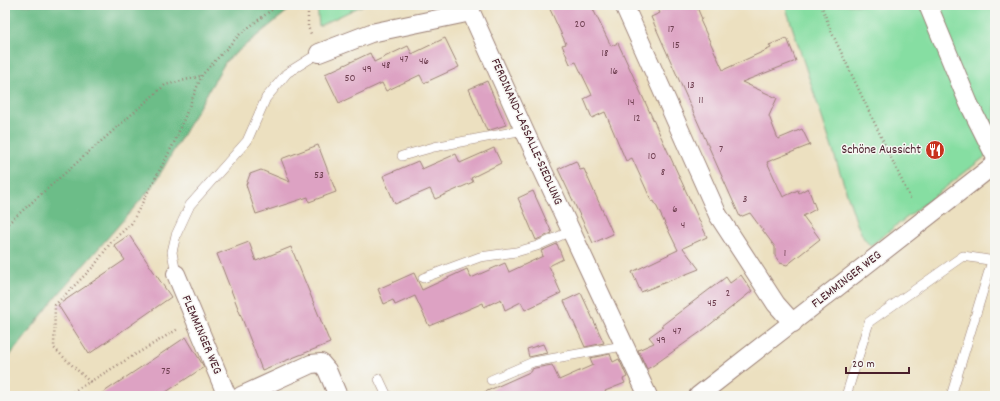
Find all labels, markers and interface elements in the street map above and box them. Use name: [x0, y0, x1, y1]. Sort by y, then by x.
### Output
house number: 20: [575, 17, 585, 33]
house number: 17: [668, 22, 674, 38]
house number: 15: [672, 38, 680, 54]
house number: 18: [602, 46, 608, 62]
house number: 47: [400, 52, 408, 68]
house number: 46: [419, 54, 429, 70]
street label: FERDINAND-LASSALLE-SIEDLUNG: [485, 56, 567, 208]
house number: 48: [382, 58, 390, 74]
house number: 49: [362, 62, 372, 78]
house number: 16: [610, 64, 618, 80]
house number: 50: [344, 71, 356, 87]
house number: 13: [687, 78, 695, 94]
house number: 11: [699, 93, 703, 109]
house number: 14: [628, 95, 634, 111]
house number: 12: [633, 111, 641, 127]
restaurant icon: Schöne Aussicht: [924, 139, 946, 161]
place label: Schöne Aussicht: [842, 141, 921, 160]
house number: 7: [719, 142, 723, 158]
house number: 10: [648, 149, 656, 165]
house number: 8: [661, 165, 665, 181]
house number: 53: [314, 168, 324, 184]
house number: 3: [743, 192, 748, 208]
house number: 6: [672, 202, 678, 218]
house number: 4: [681, 218, 685, 234]
house number: 1: [784, 246, 786, 262]
street label: FLEMMINGER WEG: [808, 247, 886, 313]
house number: 2: [726, 286, 731, 302]
street label: FLEMMINGER WEG: [176, 292, 226, 378]
house number: 45: [707, 296, 717, 312]
house number: 47: [673, 324, 681, 340]
house number: 49: [656, 333, 666, 349]
scale bar: [846, 349, 909, 375]
text: 20 m: [852, 356, 875, 373]
house number: 75: [161, 364, 171, 380]

